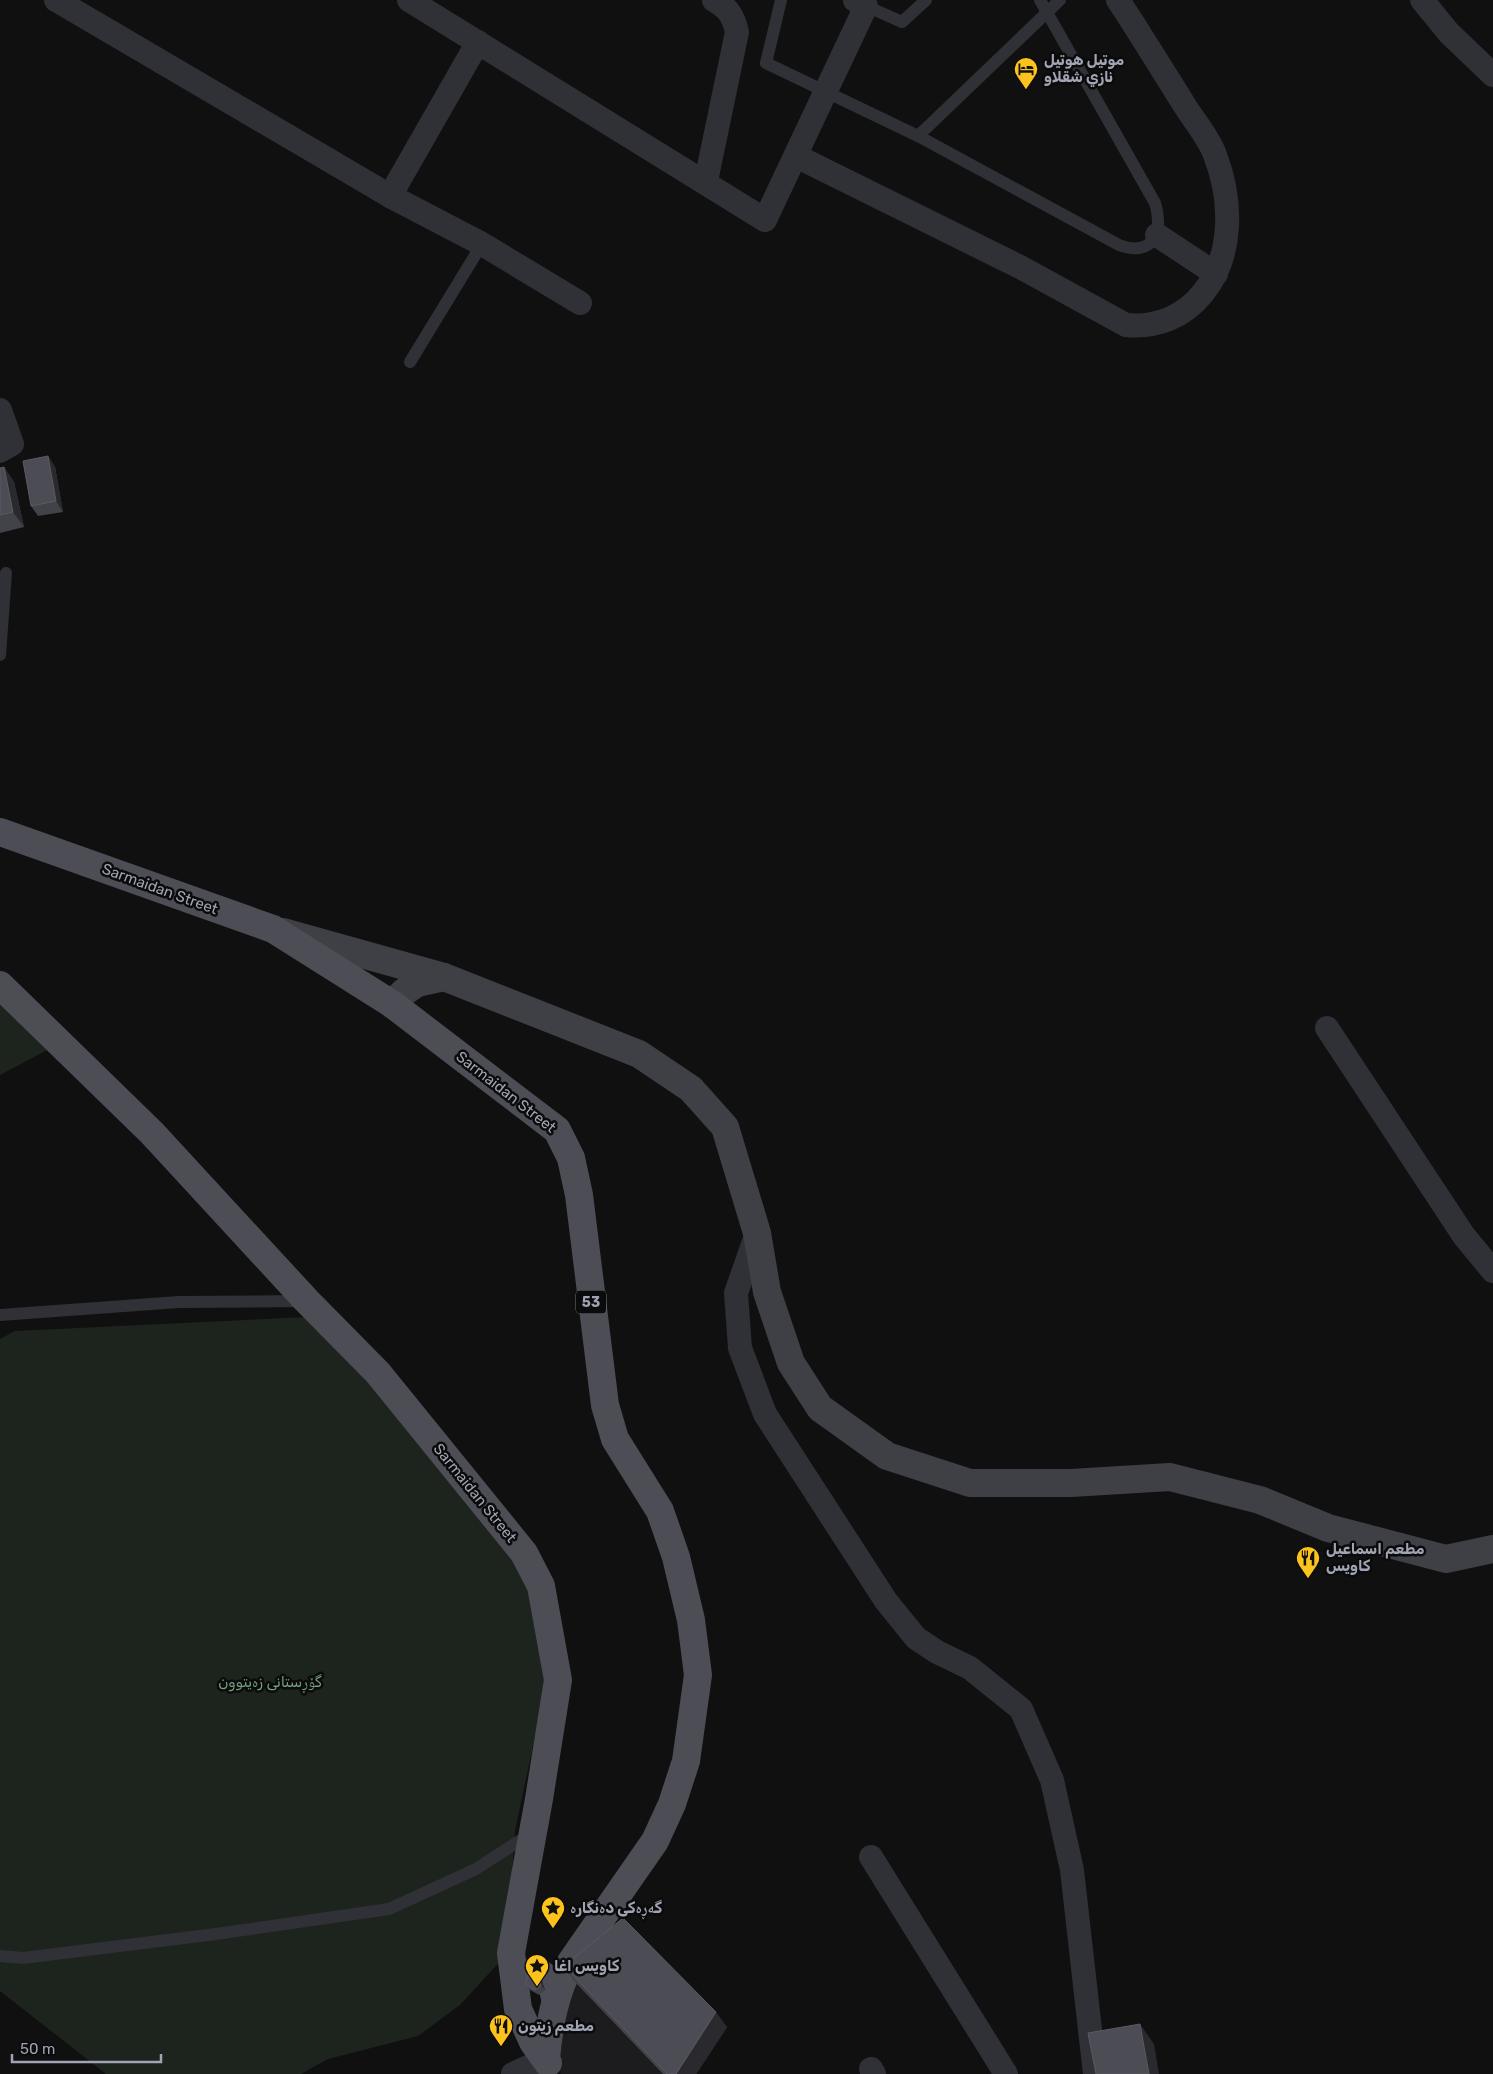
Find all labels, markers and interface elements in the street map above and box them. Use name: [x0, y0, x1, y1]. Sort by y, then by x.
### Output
place label: موتيل هوتيل نازي شقلاو: [1044, 51, 1125, 88]
hotel icon: موتيل هوتيل نازي شقلاو: [1013, 56, 1039, 90]
street label: Sarmaidan Street: [100, 860, 220, 918]
street label: Sarmaidan Street: [452, 1047, 560, 1137]
road number: 53: [576, 1290, 606, 1314]
street label: Sarmaidan Street: [430, 1440, 520, 1546]
place label: مطعم اسماعیل کاویس: [1326, 1540, 1425, 1575]
restaurant icon: مطعم اسماعیل کاویس: [1295, 1545, 1321, 1579]
park label: گۆڕستانی زەیتوون: [218, 1673, 322, 1694]
place icon: گەڕەکی دەنگارە: [540, 1895, 566, 1929]
place label: گەڕەکی دەنگارە: [570, 1899, 662, 1920]
place icon: كاويس اغا: [524, 1953, 550, 1987]
place label: كاويس اغا: [554, 1957, 620, 1975]
restaurant icon: مطعم زيتون: [488, 2013, 514, 2047]
place label: مطعم زيتون: [518, 2017, 594, 2036]
scale bar: [12, 2032, 161, 2064]
text: 50 m: [20, 2040, 55, 2058]

